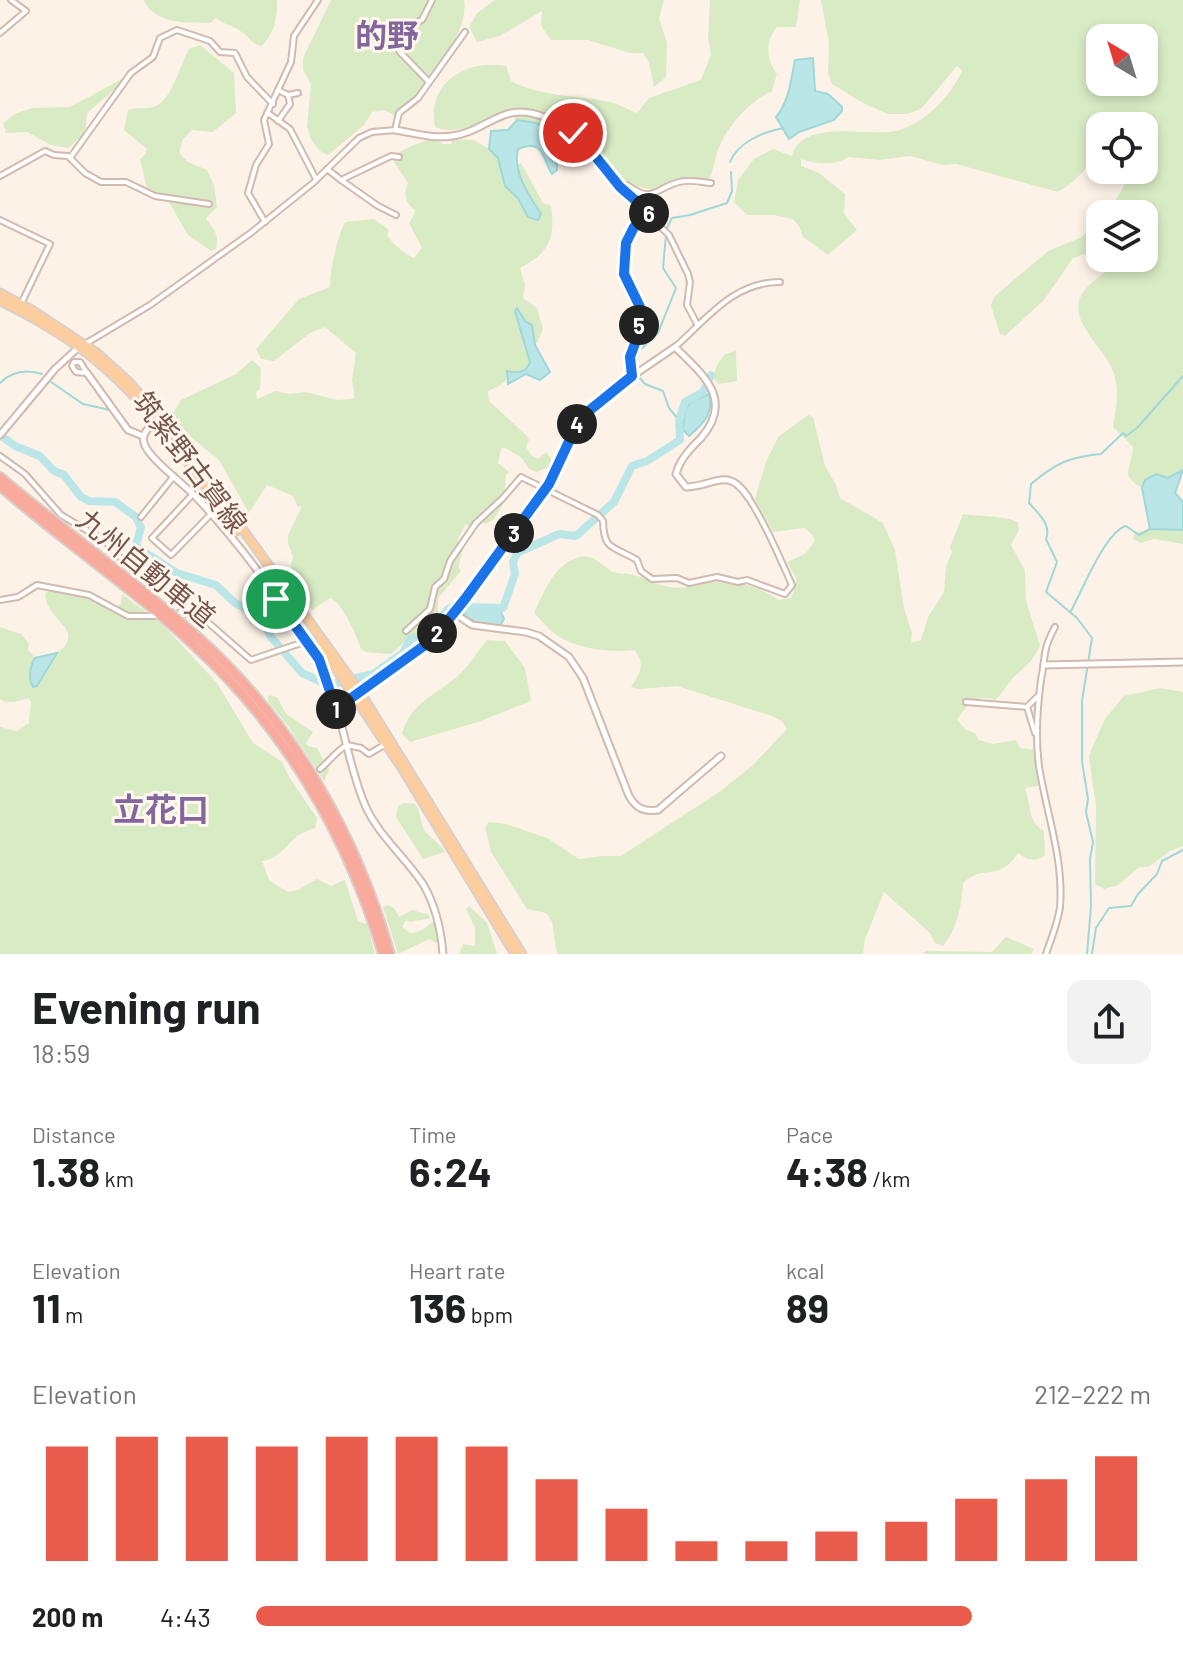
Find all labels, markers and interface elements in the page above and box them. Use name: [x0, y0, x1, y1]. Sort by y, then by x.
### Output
district label: 的野: [355, 15, 419, 53]
north arrow: [1086, 24, 1158, 96]
map controls: [1086, 24, 1158, 272]
pin: [539, 99, 607, 167]
icon: check: [551, 111, 595, 155]
button: locate: [1086, 112, 1158, 184]
pin: 6: [629, 193, 669, 233]
text: 6: [643, 200, 655, 226]
button: layers: [1086, 200, 1158, 272]
pin: 5: [619, 305, 659, 345]
text: 5: [633, 312, 645, 338]
street label: 筑紫野古賀線: [127, 384, 255, 539]
pin: 4: [557, 404, 597, 444]
text: 4: [570, 411, 584, 437]
street label: 九州自動車道: [71, 501, 223, 633]
pin: 3: [494, 513, 534, 553]
text: 3: [508, 520, 520, 546]
pin: [242, 565, 310, 633]
icon: arrive: [254, 577, 298, 621]
pin: 2: [417, 613, 457, 653]
text: 2: [431, 620, 443, 646]
pin: 1: [316, 689, 356, 729]
text: 1: [332, 696, 340, 722]
district label: 立花口: [113, 789, 209, 827]
text: Evening run: [32, 980, 261, 1033]
button: share: [1067, 980, 1151, 1064]
text: 18:59: [32, 1037, 90, 1068]
text: Distance: [32, 1121, 116, 1147]
text: Time: [409, 1121, 457, 1147]
text: Pace: [786, 1121, 833, 1147]
text: 1.38: [32, 1147, 100, 1195]
text: 6:24: [409, 1147, 492, 1195]
text: 4:38: [786, 1147, 868, 1195]
text: km: [100, 1165, 134, 1191]
text: /km: [868, 1165, 910, 1191]
text: Elevation: [32, 1257, 121, 1283]
text: Heart rate: [409, 1257, 506, 1283]
text: kcal: [786, 1257, 824, 1283]
text: 11: [32, 1283, 61, 1331]
text: 136: [409, 1283, 466, 1331]
text: 89: [786, 1283, 829, 1331]
text: m: [61, 1301, 83, 1327]
text: bpm: [466, 1301, 513, 1327]
text: Elevation: [32, 1378, 137, 1409]
text: 212–222 m: [1034, 1378, 1151, 1409]
text: 200 m: [32, 1601, 103, 1632]
text: 4:43: [160, 1601, 211, 1632]

